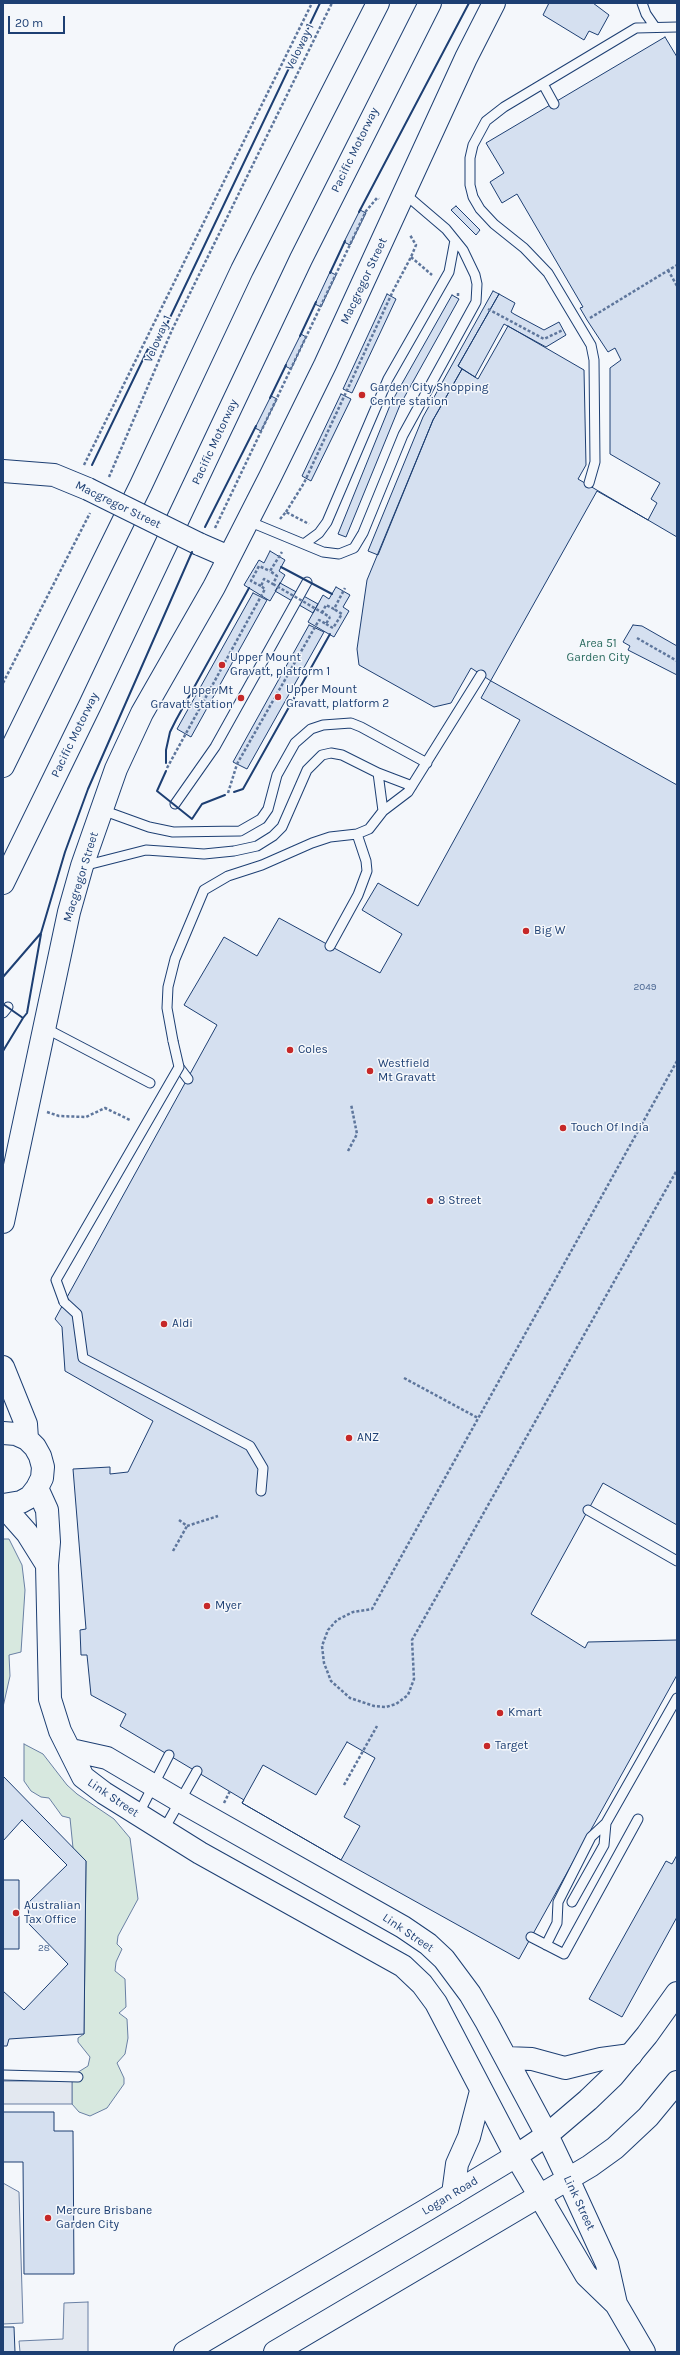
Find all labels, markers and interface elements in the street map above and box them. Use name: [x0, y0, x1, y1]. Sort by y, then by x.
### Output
scale bar: [10, 8, 67, 34]
text: 20 m: [15, 16, 43, 30]
street label: Veloway 1: [283, 21, 317, 73]
street label: Pacific Motorway: [328, 105, 382, 195]
street label: Macgregor Street: [338, 235, 390, 327]
street label: Veloway 1: [141, 313, 175, 365]
place label: Garden City Shopping Centre station: [370, 381, 489, 409]
marker: Garden City Shopping Centre station: [357, 390, 367, 400]
street label: Pacific Motorway: [189, 397, 241, 487]
street label: Macgregor Street: [73, 478, 163, 532]
park label: Area 51 Garden City: [566, 637, 630, 665]
place label: Upper Mount Gravatt, platform 1: [230, 651, 330, 679]
marker: Upper Mount Gravatt, platform 1: [217, 660, 227, 670]
place label: Upper Mount Gravatt, platform 2: [286, 683, 389, 711]
place label: Upper Mt Gravatt station: [151, 684, 233, 712]
street label: Pacific Motorway: [48, 690, 102, 780]
marker: Upper Mount Gravatt, platform 2: [273, 692, 283, 702]
marker: Upper Mt Gravatt station: [236, 693, 246, 703]
street label: Macgregor Street: [60, 830, 102, 924]
place label: Big W: [534, 924, 565, 938]
marker: Big W: [521, 926, 531, 936]
house number: 2049: [633, 981, 657, 993]
place label: Coles: [298, 1043, 328, 1057]
marker: Coles: [285, 1045, 295, 1055]
place label: Westfield Mt Gravatt: [378, 1057, 436, 1085]
marker: Westfield Mt Gravatt: [365, 1066, 375, 1076]
place label: Touch Of India: [571, 1121, 649, 1135]
marker: Touch Of India: [558, 1123, 568, 1133]
place label: 8 Street: [438, 1194, 481, 1208]
marker: 8 Street: [425, 1196, 435, 1206]
place label: Aldi: [172, 1317, 193, 1331]
marker: Aldi: [159, 1319, 169, 1329]
place label: ANZ: [357, 1431, 379, 1445]
marker: ANZ: [344, 1433, 354, 1443]
place label: Myer: [215, 1599, 241, 1613]
marker: Myer: [202, 1601, 212, 1611]
place label: Kmart: [508, 1706, 542, 1720]
marker: Kmart: [495, 1708, 505, 1718]
place label: Target: [495, 1739, 528, 1753]
marker: Target: [482, 1741, 492, 1751]
street label: Link Street: [85, 1776, 141, 1820]
place label: Australian Tax Office: [24, 1899, 81, 1927]
marker: Australian Tax Office: [11, 1908, 21, 1918]
street label: Link Street: [380, 1911, 436, 1955]
house number: 28: [38, 1942, 50, 1954]
street label: Link Street: [560, 2173, 598, 2233]
street label: Logan Road: [419, 2174, 481, 2218]
place label: Mercure Brisbane Garden City: [56, 2204, 152, 2232]
marker: Mercure Brisbane Garden City: [43, 2213, 53, 2223]

